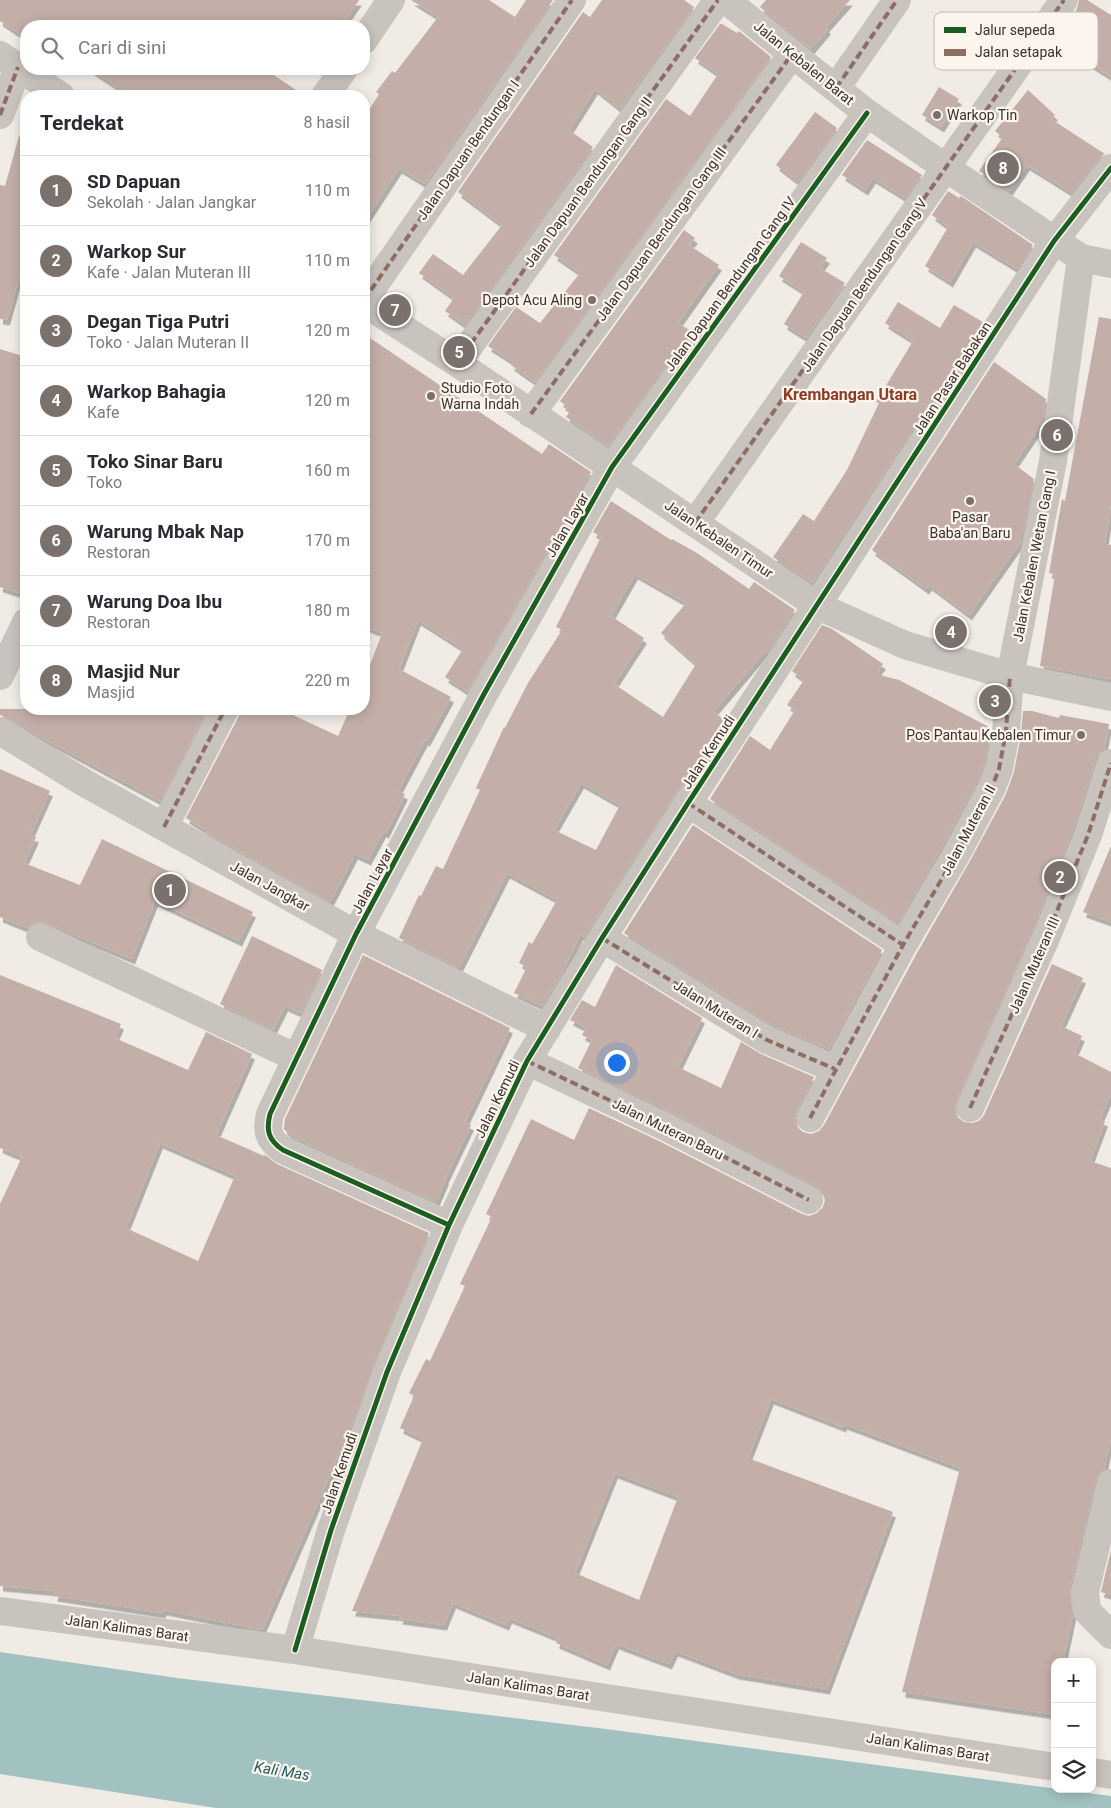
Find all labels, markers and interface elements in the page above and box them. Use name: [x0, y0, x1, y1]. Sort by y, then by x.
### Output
legend: [934, 12, 1098, 70]
street label: Jalan Kebalen Barat: [751, 18, 858, 109]
search box: [20, 20, 370, 75]
text: Jalur sepeda: [975, 22, 1055, 38]
icon: search: [38, 34, 66, 62]
text: Cari di sini: [78, 36, 166, 59]
text: Jalan setapak: [975, 44, 1063, 60]
street label: Jalan Dapuan Bendungan I: [414, 77, 522, 223]
street label: Jalan Dapuan Bendungan Gang II: [521, 94, 655, 270]
place label: Warkop Tin: [947, 107, 1017, 123]
marker: Warkop Tin: [931, 109, 943, 121]
text: Terdekat: [40, 111, 124, 135]
text: 8 hasil: [303, 113, 350, 132]
street label: Jalan Dapuan Bendungan Gang III: [593, 144, 729, 324]
pin: 8: [987, 149, 1019, 187]
text: SD Dapuan: [87, 170, 180, 193]
text: 1: [51, 181, 61, 200]
text: 110 m: [305, 181, 350, 200]
text: Sekolah · Jalan Jangkar: [87, 193, 256, 212]
street label: Jalan Dapuan Bendungan Gang IV: [661, 194, 799, 374]
street label: Jalan Dapuan Bendungan Gang V: [798, 195, 930, 375]
text: Warkop Sur: [87, 240, 186, 263]
text: 2: [51, 251, 61, 270]
text: 110 m: [305, 251, 350, 270]
text: Kafe · Jalan Muteran III: [87, 263, 251, 282]
pin: 7: [379, 291, 411, 329]
place label: Depot Acu Aling: [482, 292, 582, 308]
marker: Depot Acu Aling: [586, 294, 598, 306]
text: Degan Tiga Putri: [87, 310, 229, 333]
street label: Jalan Pasar Babakan: [910, 319, 994, 437]
text: 3: [51, 321, 61, 340]
text: 120 m: [305, 321, 350, 340]
text: Toko · Jalan Muteran II: [87, 333, 249, 352]
pin: 5: [443, 333, 475, 371]
text: Warkop Bahagia: [87, 380, 226, 403]
place label: Studio Foto Warna Indah: [441, 380, 519, 412]
district label: Krembangan Utara: [783, 385, 918, 404]
marker: Studio Foto Warna Indah: [425, 390, 437, 402]
text: 4: [51, 391, 61, 410]
text: 120 m: [305, 391, 350, 410]
text: Kafe: [87, 403, 120, 422]
pin: 6: [1041, 416, 1073, 454]
text: Toko Sinar Baru: [87, 450, 223, 473]
text: 5: [51, 461, 61, 480]
text: 160 m: [305, 461, 350, 480]
street label: Jalan Kebalen Wetan Gang I: [1010, 469, 1058, 643]
text: Toko: [87, 473, 122, 492]
street label: Jalan Layar: [542, 490, 592, 560]
marker: Pasar Baba'an Baru: [964, 495, 976, 507]
street label: Jalan Kebalen Timur: [662, 497, 776, 581]
place label: Pasar Baba'an Baru: [929, 509, 1011, 541]
text: Warung Mbak Nap: [87, 520, 244, 543]
text: 6: [51, 531, 61, 550]
text: 170 m: [305, 531, 350, 550]
text: Restoran: [87, 543, 150, 562]
text: Warung Doa Ibu: [87, 590, 222, 613]
text: 7: [51, 601, 61, 620]
text: 180 m: [305, 601, 350, 620]
text: Restoran: [87, 613, 150, 632]
pin: 4: [935, 613, 967, 651]
text: Masjid Nur: [87, 660, 180, 683]
text: 8: [51, 671, 61, 690]
text: 220 m: [305, 671, 350, 690]
pin: 3: [979, 682, 1011, 720]
text: Masjid: [87, 683, 135, 702]
street label: Jalan Kemudi: [678, 712, 738, 792]
place label: Pos Pantau Kebalen Timur: [906, 727, 1071, 743]
marker: Pos Pantau Kebalen Timur: [1075, 729, 1087, 741]
street label: Jalan Muteran II: [937, 782, 999, 878]
street label: Jalan Layar: [348, 845, 396, 916]
street label: Jalan Jangkar: [228, 858, 313, 914]
pin: 2: [1044, 858, 1076, 896]
pin: 1: [154, 871, 186, 909]
street label: Jalan Muteran III: [1005, 914, 1063, 1016]
street label: Jalan Muteran I: [671, 977, 761, 1041]
your location: [604, 1050, 630, 1076]
street label: Jalan Kemudi: [471, 1057, 523, 1141]
street label: Jalan Muteran Baru: [610, 1095, 726, 1163]
street label: Jalan Kemudi: [318, 1430, 360, 1516]
street label: Jalan Kalimas Barat: [64, 1611, 190, 1645]
map controls: [1051, 1658, 1096, 1793]
button: +: [1051, 1658, 1096, 1703]
street label: Jalan Kalimas Barat: [465, 1668, 591, 1704]
button: −: [1051, 1703, 1096, 1748]
street label: Jalan Kalimas Barat: [865, 1729, 991, 1765]
button: layers: [1051, 1748, 1096, 1793]
water label: Kali Mas: [253, 1758, 311, 1784]

